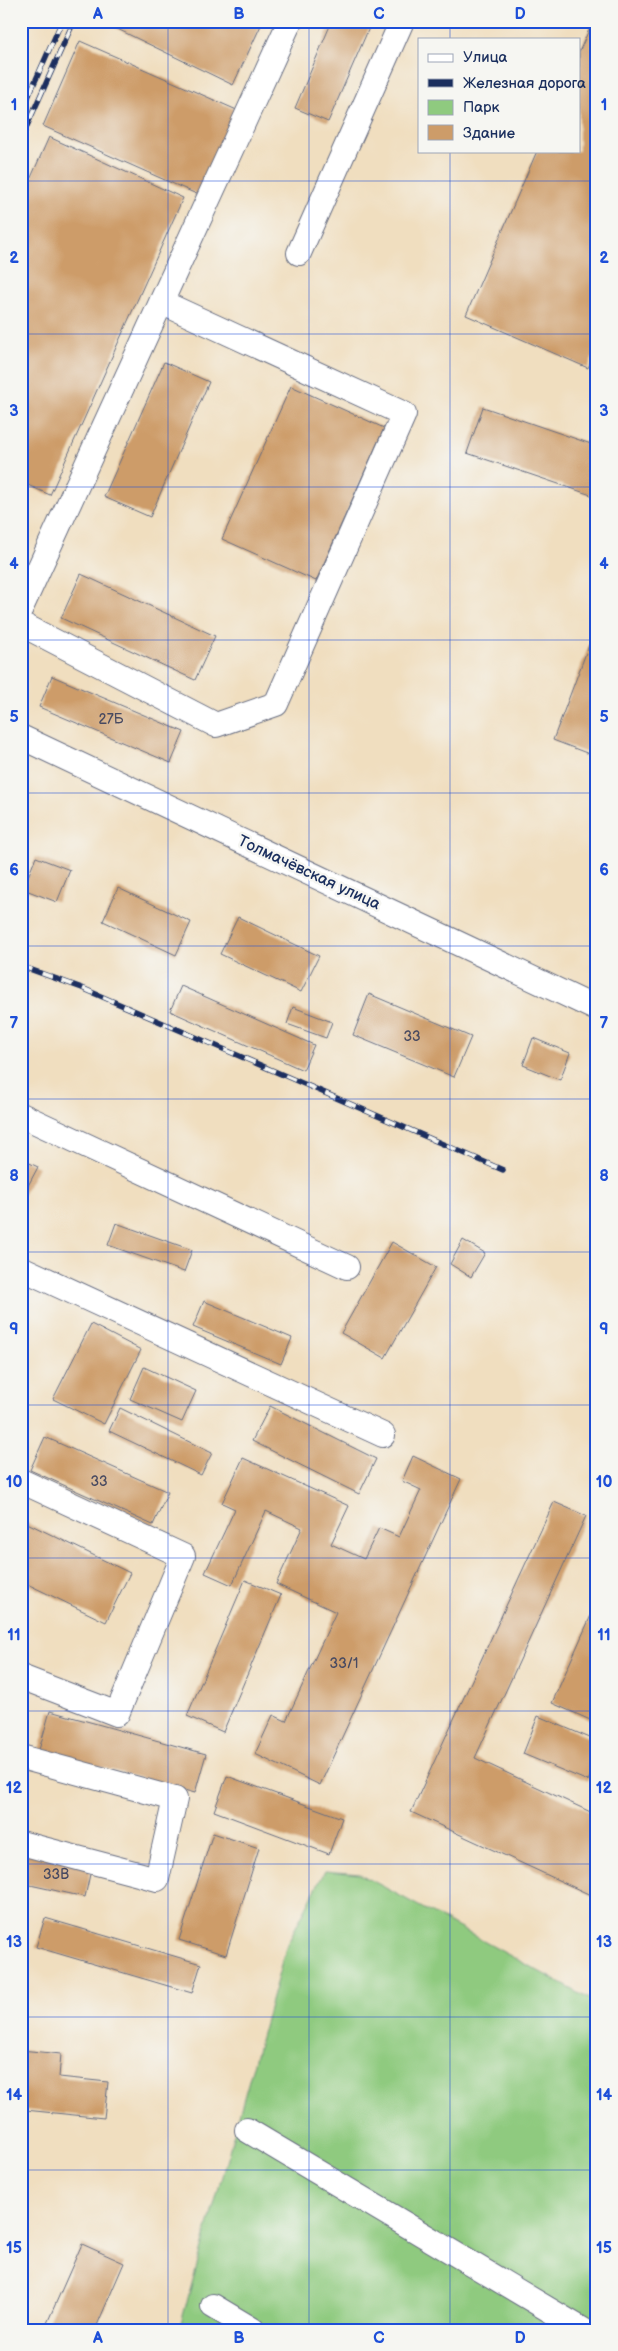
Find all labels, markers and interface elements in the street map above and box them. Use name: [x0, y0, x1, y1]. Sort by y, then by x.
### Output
text: A: [92, 5, 103, 24]
text: B: [233, 5, 245, 24]
text: C: [373, 5, 385, 24]
text: D: [514, 5, 526, 24]
legend: [418, 38, 580, 152]
text: Улица: [463, 48, 508, 67]
text: Железная дорога: [463, 74, 586, 93]
text: 1: [11, 96, 17, 115]
text: 1: [601, 96, 607, 115]
text: Парк: [463, 98, 500, 117]
text: Здание: [463, 124, 515, 143]
text: 2: [9, 249, 19, 268]
text: 2: [599, 249, 609, 268]
text: 3: [9, 402, 19, 421]
text: 3: [599, 402, 609, 421]
text: 4: [9, 555, 19, 574]
text: 4: [599, 555, 609, 574]
text: 5: [9, 708, 19, 727]
text: 5: [599, 708, 609, 727]
house number: 27Б: [99, 711, 124, 728]
street label: Толмачёвская улица: [235, 832, 384, 915]
text: 6: [9, 861, 19, 880]
text: 6: [599, 861, 609, 880]
text: 7: [10, 1014, 19, 1033]
text: 7: [600, 1014, 609, 1033]
house number: 33: [403, 1028, 421, 1045]
text: 8: [9, 1167, 19, 1186]
text: 8: [599, 1167, 609, 1186]
text: 9: [9, 1320, 19, 1339]
text: 9: [599, 1320, 609, 1339]
text: 10: [6, 1473, 22, 1492]
house number: 33: [90, 1473, 108, 1490]
text: 10: [596, 1473, 612, 1492]
text: 11: [7, 1626, 21, 1645]
text: 11: [597, 1626, 611, 1645]
house number: 33/1: [330, 1655, 358, 1672]
text: 12: [6, 1779, 23, 1798]
text: 12: [596, 1779, 613, 1798]
house number: 33В: [43, 1866, 69, 1883]
text: 13: [6, 1933, 22, 1952]
text: 13: [596, 1933, 612, 1952]
text: 14: [6, 2086, 23, 2105]
text: 14: [596, 2086, 613, 2105]
text: 15: [6, 2239, 22, 2258]
text: 15: [596, 2239, 612, 2258]
text: A: [92, 2329, 103, 2348]
text: B: [233, 2329, 245, 2348]
text: C: [373, 2329, 385, 2348]
text: D: [514, 2329, 526, 2348]

